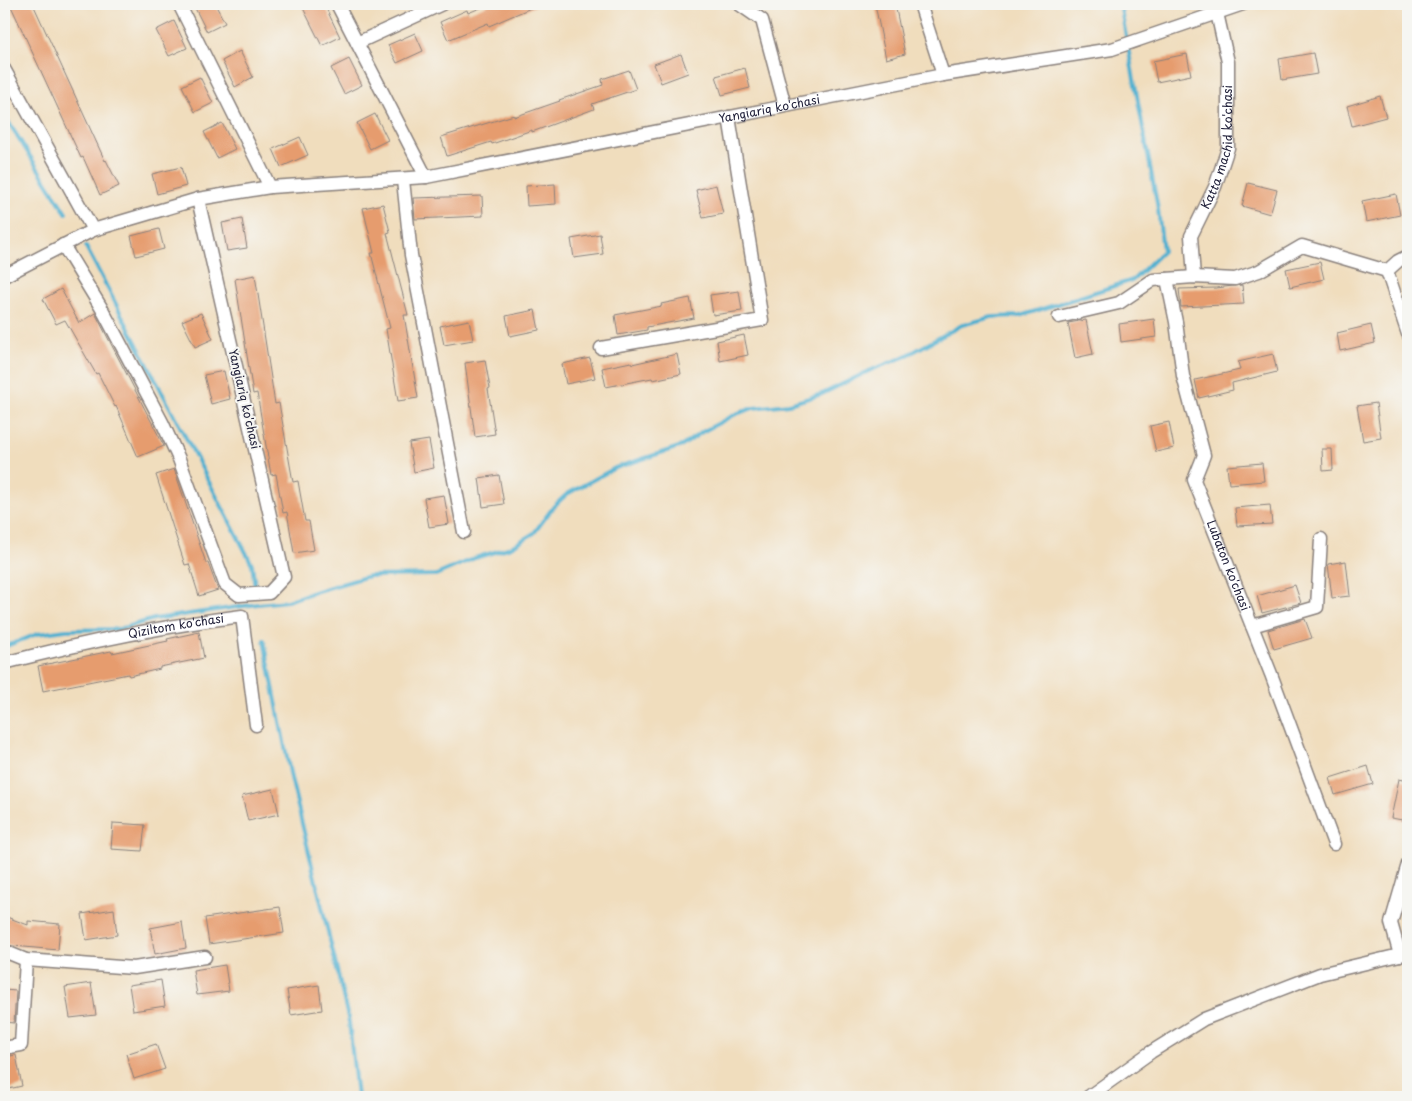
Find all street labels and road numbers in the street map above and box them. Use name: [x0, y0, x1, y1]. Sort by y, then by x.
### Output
street label: Katta machid ko'chasi: [1196, 85, 1237, 212]
street label: Yangiariq ko'chasi: [717, 89, 821, 127]
street label: Yangiariq ko'chasi: [225, 347, 265, 451]
street label: Lubaton ko'chasi: [1203, 517, 1255, 613]
street label: Qiziltom ko'chasi: [126, 608, 225, 642]

